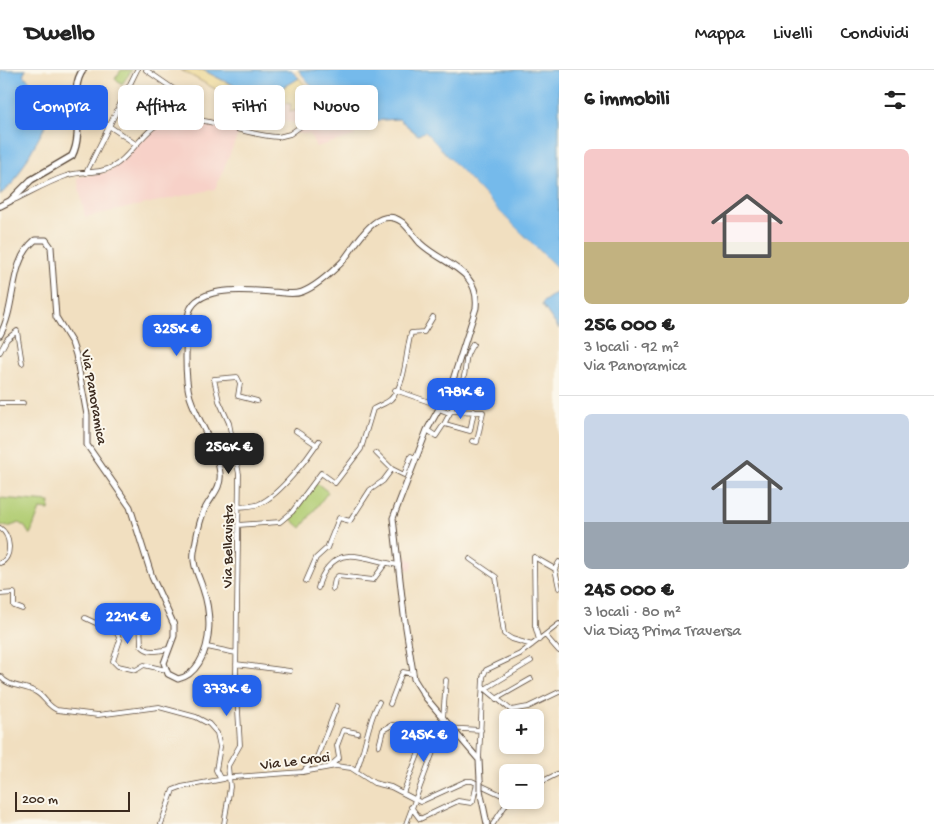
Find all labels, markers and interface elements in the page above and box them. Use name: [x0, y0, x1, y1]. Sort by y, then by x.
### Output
text: Dwello: [25, 20, 95, 49]
text: Mappa: [695, 24, 745, 45]
text: Livelli: [773, 24, 813, 45]
text: Condividi: [841, 24, 909, 45]
chip: Compra: [15, 85, 108, 130]
chip: Affitta: [118, 85, 204, 130]
chip: Filtri: [214, 85, 285, 130]
chip: Nuovo: [295, 85, 378, 130]
icon: filters: [881, 86, 909, 114]
text: 6 immobili: [584, 88, 670, 113]
icon: home: [702, 181, 792, 271]
pin: 325K €: [136, 314, 218, 357]
text: 256 000 €: [584, 314, 674, 339]
text: 325K €: [154, 321, 200, 340]
text: 3 locali · 92 m²: [584, 339, 679, 358]
street label: Via Panoramica: [76, 348, 110, 447]
text: Via Panoramica: [584, 358, 686, 377]
pin: 178K €: [420, 378, 502, 420]
text: 178K €: [438, 384, 484, 403]
pin: 256K €: [188, 432, 270, 475]
text: 256K €: [206, 439, 252, 458]
icon: home: [702, 447, 792, 537]
street label: Via Bellavista: [219, 503, 239, 589]
text: 245 000 €: [584, 579, 674, 604]
pin: 221K €: [87, 602, 169, 645]
text: 3 locali · 80 m²: [584, 604, 681, 623]
text: 221K €: [106, 609, 150, 628]
text: Via Diaz Prima Traversa: [584, 623, 741, 642]
pin: 373K €: [186, 674, 268, 717]
text: 373K €: [203, 681, 251, 700]
map controls: [499, 709, 544, 809]
button: +: [499, 709, 544, 754]
pin: 245K €: [383, 720, 465, 763]
text: 245K €: [401, 727, 447, 746]
street label: Via Le Croci: [258, 749, 331, 775]
button: −: [499, 764, 544, 809]
scale bar: [15, 789, 130, 812]
text: 200 m: [22, 792, 58, 809]

